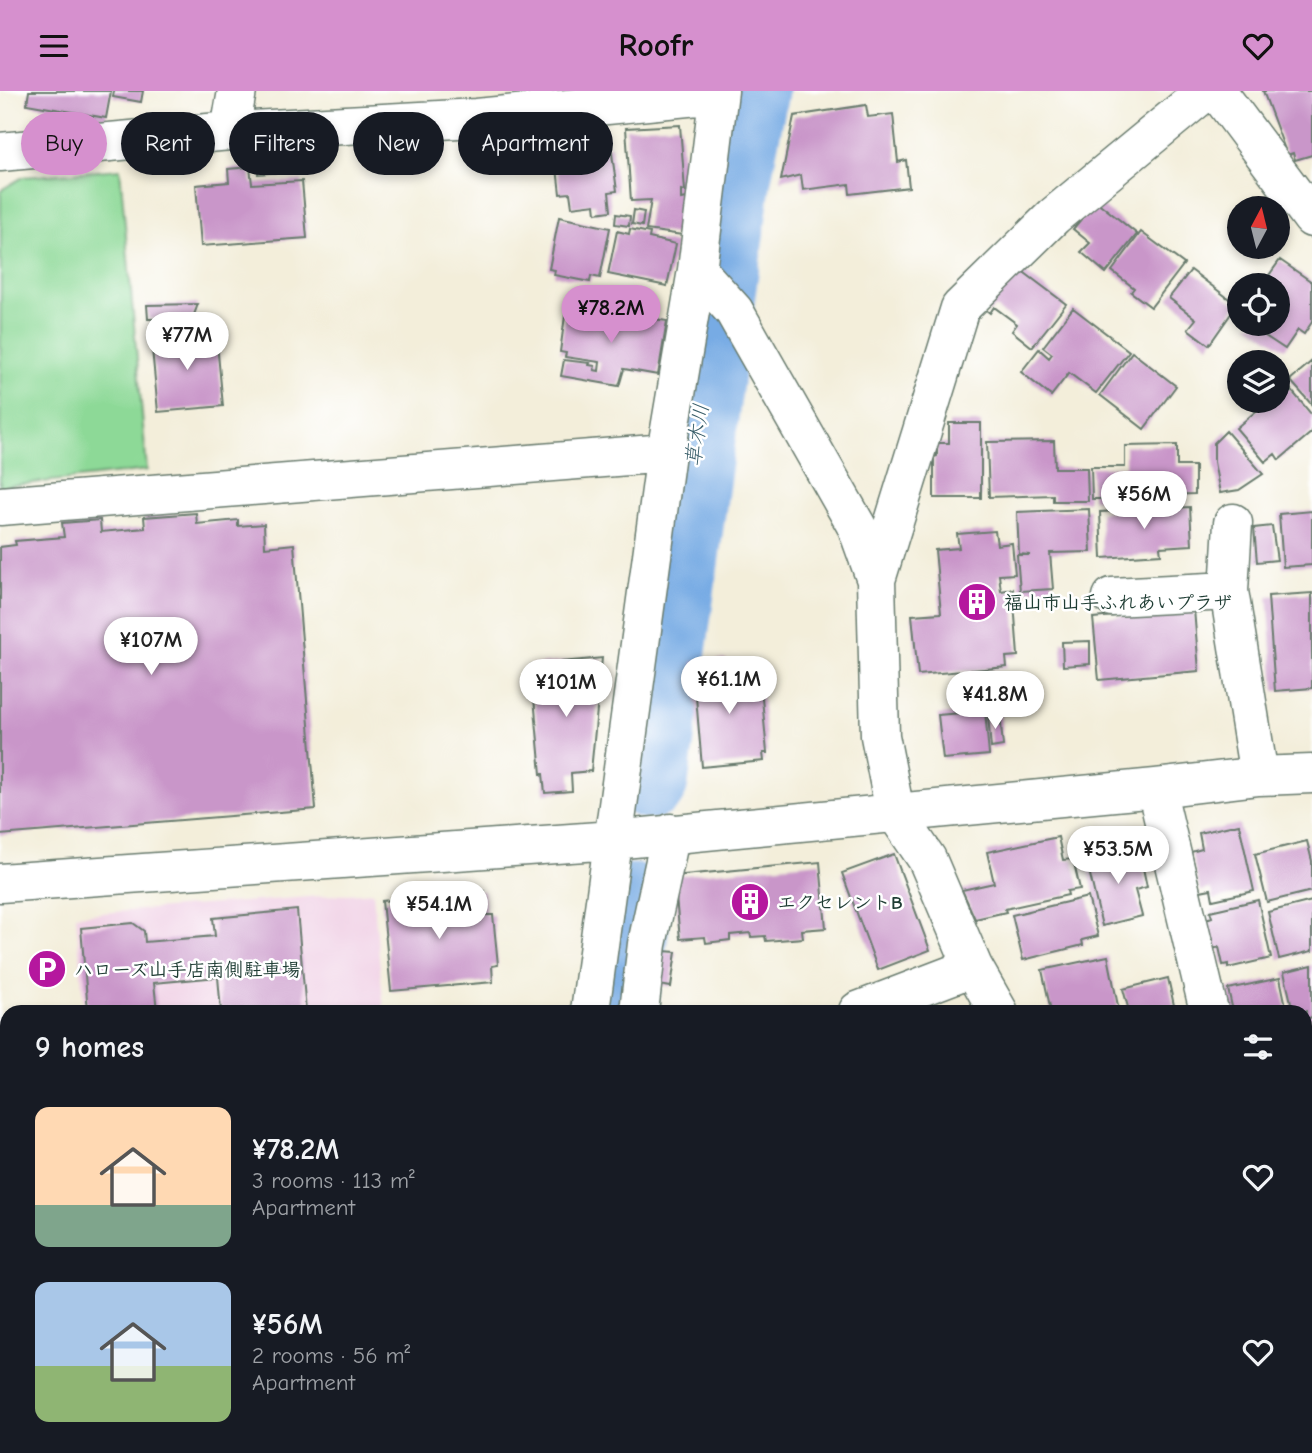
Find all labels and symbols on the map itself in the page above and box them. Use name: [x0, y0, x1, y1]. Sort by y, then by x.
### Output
north arrow: [1227, 196, 1290, 259]
pin: ¥78.2M: [554, 285, 668, 345]
pin: ¥77M: [146, 313, 228, 372]
water label: 草木川: [681, 402, 713, 468]
pin: ¥56M: [1103, 471, 1185, 531]
building icon: 福山市山手ふれあいプラザ: [956, 581, 998, 623]
place label: 福山市山手ふれあいプラザ: [1004, 592, 1232, 614]
pin: ¥107M: [102, 617, 200, 677]
pin: ¥61.1M: [672, 657, 786, 716]
pin: ¥101M: [517, 659, 615, 719]
pin: ¥41.8M: [938, 671, 1052, 731]
pin: ¥53.5M: [1061, 827, 1175, 886]
pin: ¥54.1M: [382, 881, 496, 941]
building icon: エクセレントB: [729, 881, 771, 923]
place label: エクセレントB: [777, 892, 903, 914]
parking icon: ハローズ山手店南側駐車場: [26, 948, 68, 990]
place label: ハローズ山手店南側駐車場: [74, 959, 300, 981]

